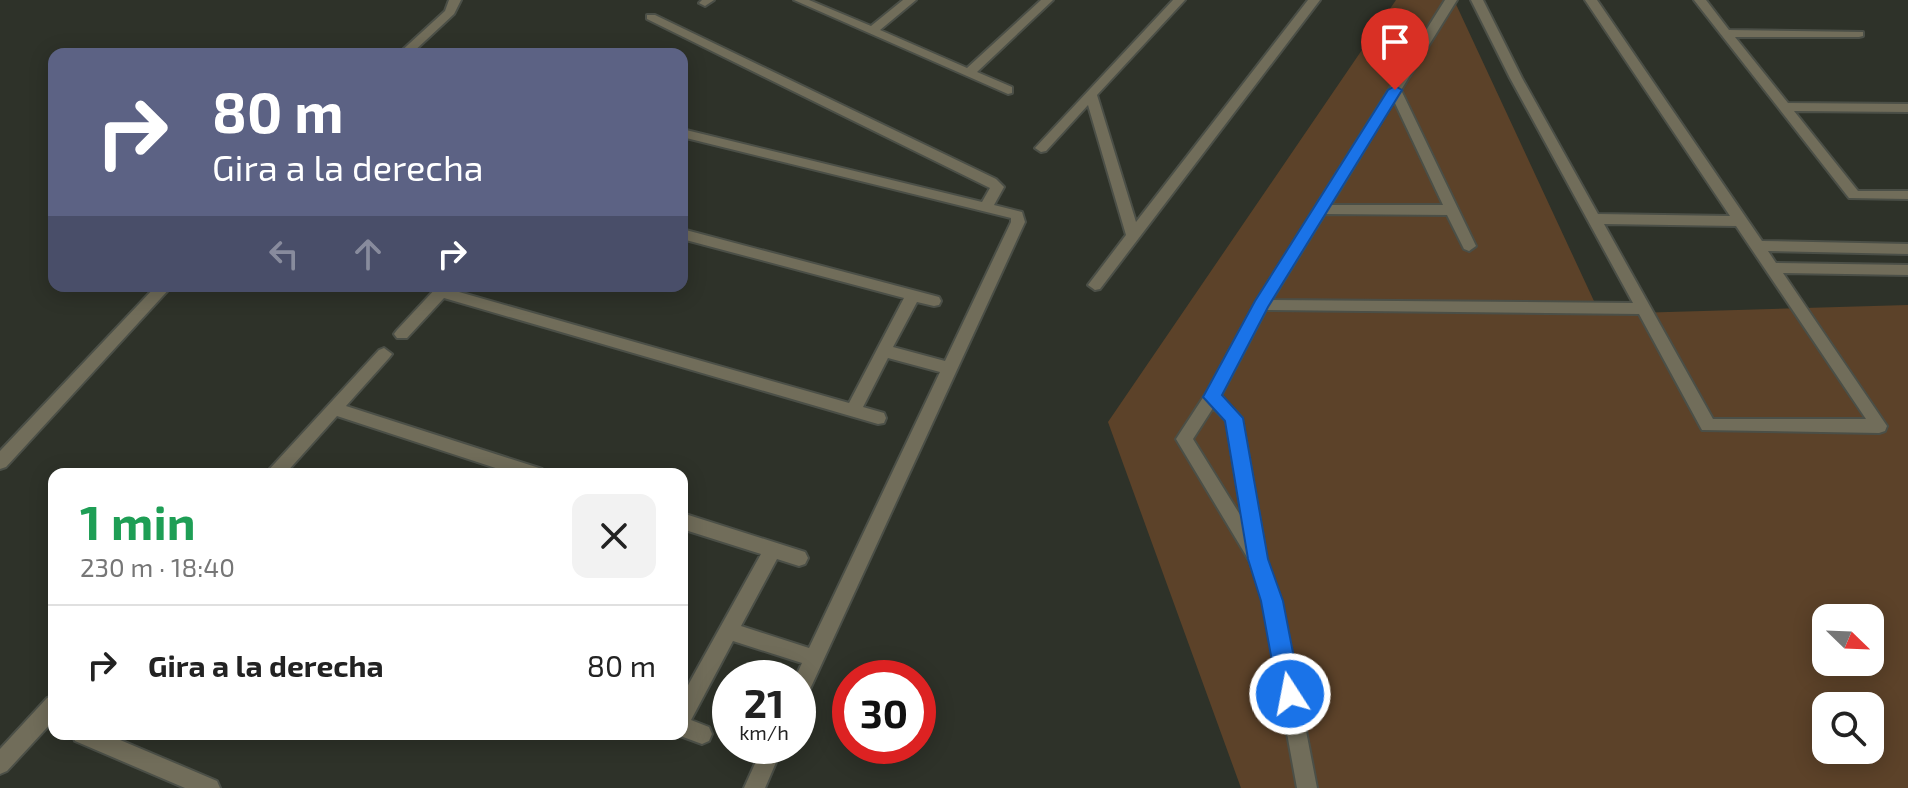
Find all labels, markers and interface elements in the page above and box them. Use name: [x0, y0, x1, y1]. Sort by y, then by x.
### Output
pin: [1361, 8, 1429, 90]
icon: arrive: [1373, 20, 1417, 64]
text: 80 m: [212, 77, 344, 144]
icon: right: [80, 80, 184, 184]
text: Gira a la derecha: [212, 145, 484, 188]
icon: left: [262, 232, 306, 276]
icon: ahead: [346, 232, 390, 276]
icon: right: [430, 232, 474, 276]
text: 1 min: [80, 492, 196, 550]
button: close: [572, 494, 656, 578]
text: 230 m · 18:40: [80, 551, 235, 582]
north arrow: [1812, 604, 1884, 676]
map controls: [1812, 604, 1884, 764]
icon: right: [80, 643, 124, 687]
text: Gira a la derecha: [148, 647, 384, 683]
text: 80 m: [587, 647, 656, 683]
position arrow: [1248, 652, 1332, 736]
speed limit sign: 30: [832, 660, 936, 764]
text: 21: [744, 678, 784, 726]
button: search: [1812, 692, 1884, 764]
text: km/h: [739, 720, 789, 744]

